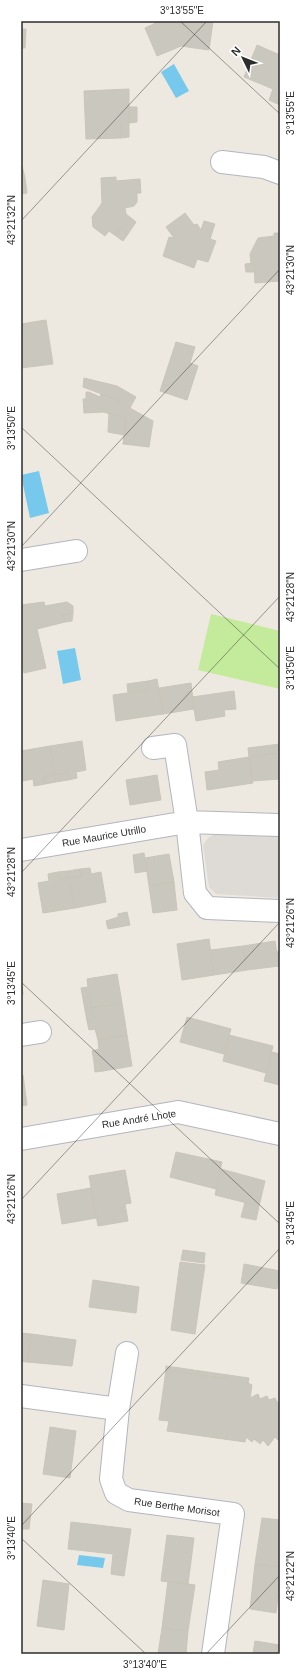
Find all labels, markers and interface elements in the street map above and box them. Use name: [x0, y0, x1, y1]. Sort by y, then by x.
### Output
text: 3°13'55"E: [160, 5, 204, 16]
north arrow: [223, 38, 263, 78]
text: N: [229, 44, 243, 58]
text: 3°13'55"E: [285, 91, 296, 135]
text: 43°21'32"N: [6, 195, 17, 245]
text: 43°21'30"N: [285, 245, 296, 295]
text: 3°13'50"E: [6, 406, 17, 450]
text: 43°21'30"N: [6, 521, 17, 571]
text: 43°21'28"N: [285, 572, 296, 622]
text: 3°13'50"E: [285, 646, 296, 690]
street label: Rue Maurice Utrillo: [61, 823, 147, 849]
text: 43°21'28"N: [6, 847, 17, 897]
text: 43°21'26"N: [285, 898, 296, 948]
text: 3°13'45"E: [6, 961, 17, 1005]
street label: Rue André Lhote: [101, 1108, 177, 1130]
text: 43°21'26"N: [6, 1174, 17, 1224]
text: 3°13'45"E: [285, 1201, 296, 1245]
street label: Rue Berthe Morisot: [134, 1496, 221, 1518]
text: 3°13'40"E: [6, 1516, 17, 1560]
text: 43°21'22"N: [285, 1551, 296, 1601]
text: 3°13'40"E: [123, 1659, 167, 1670]

